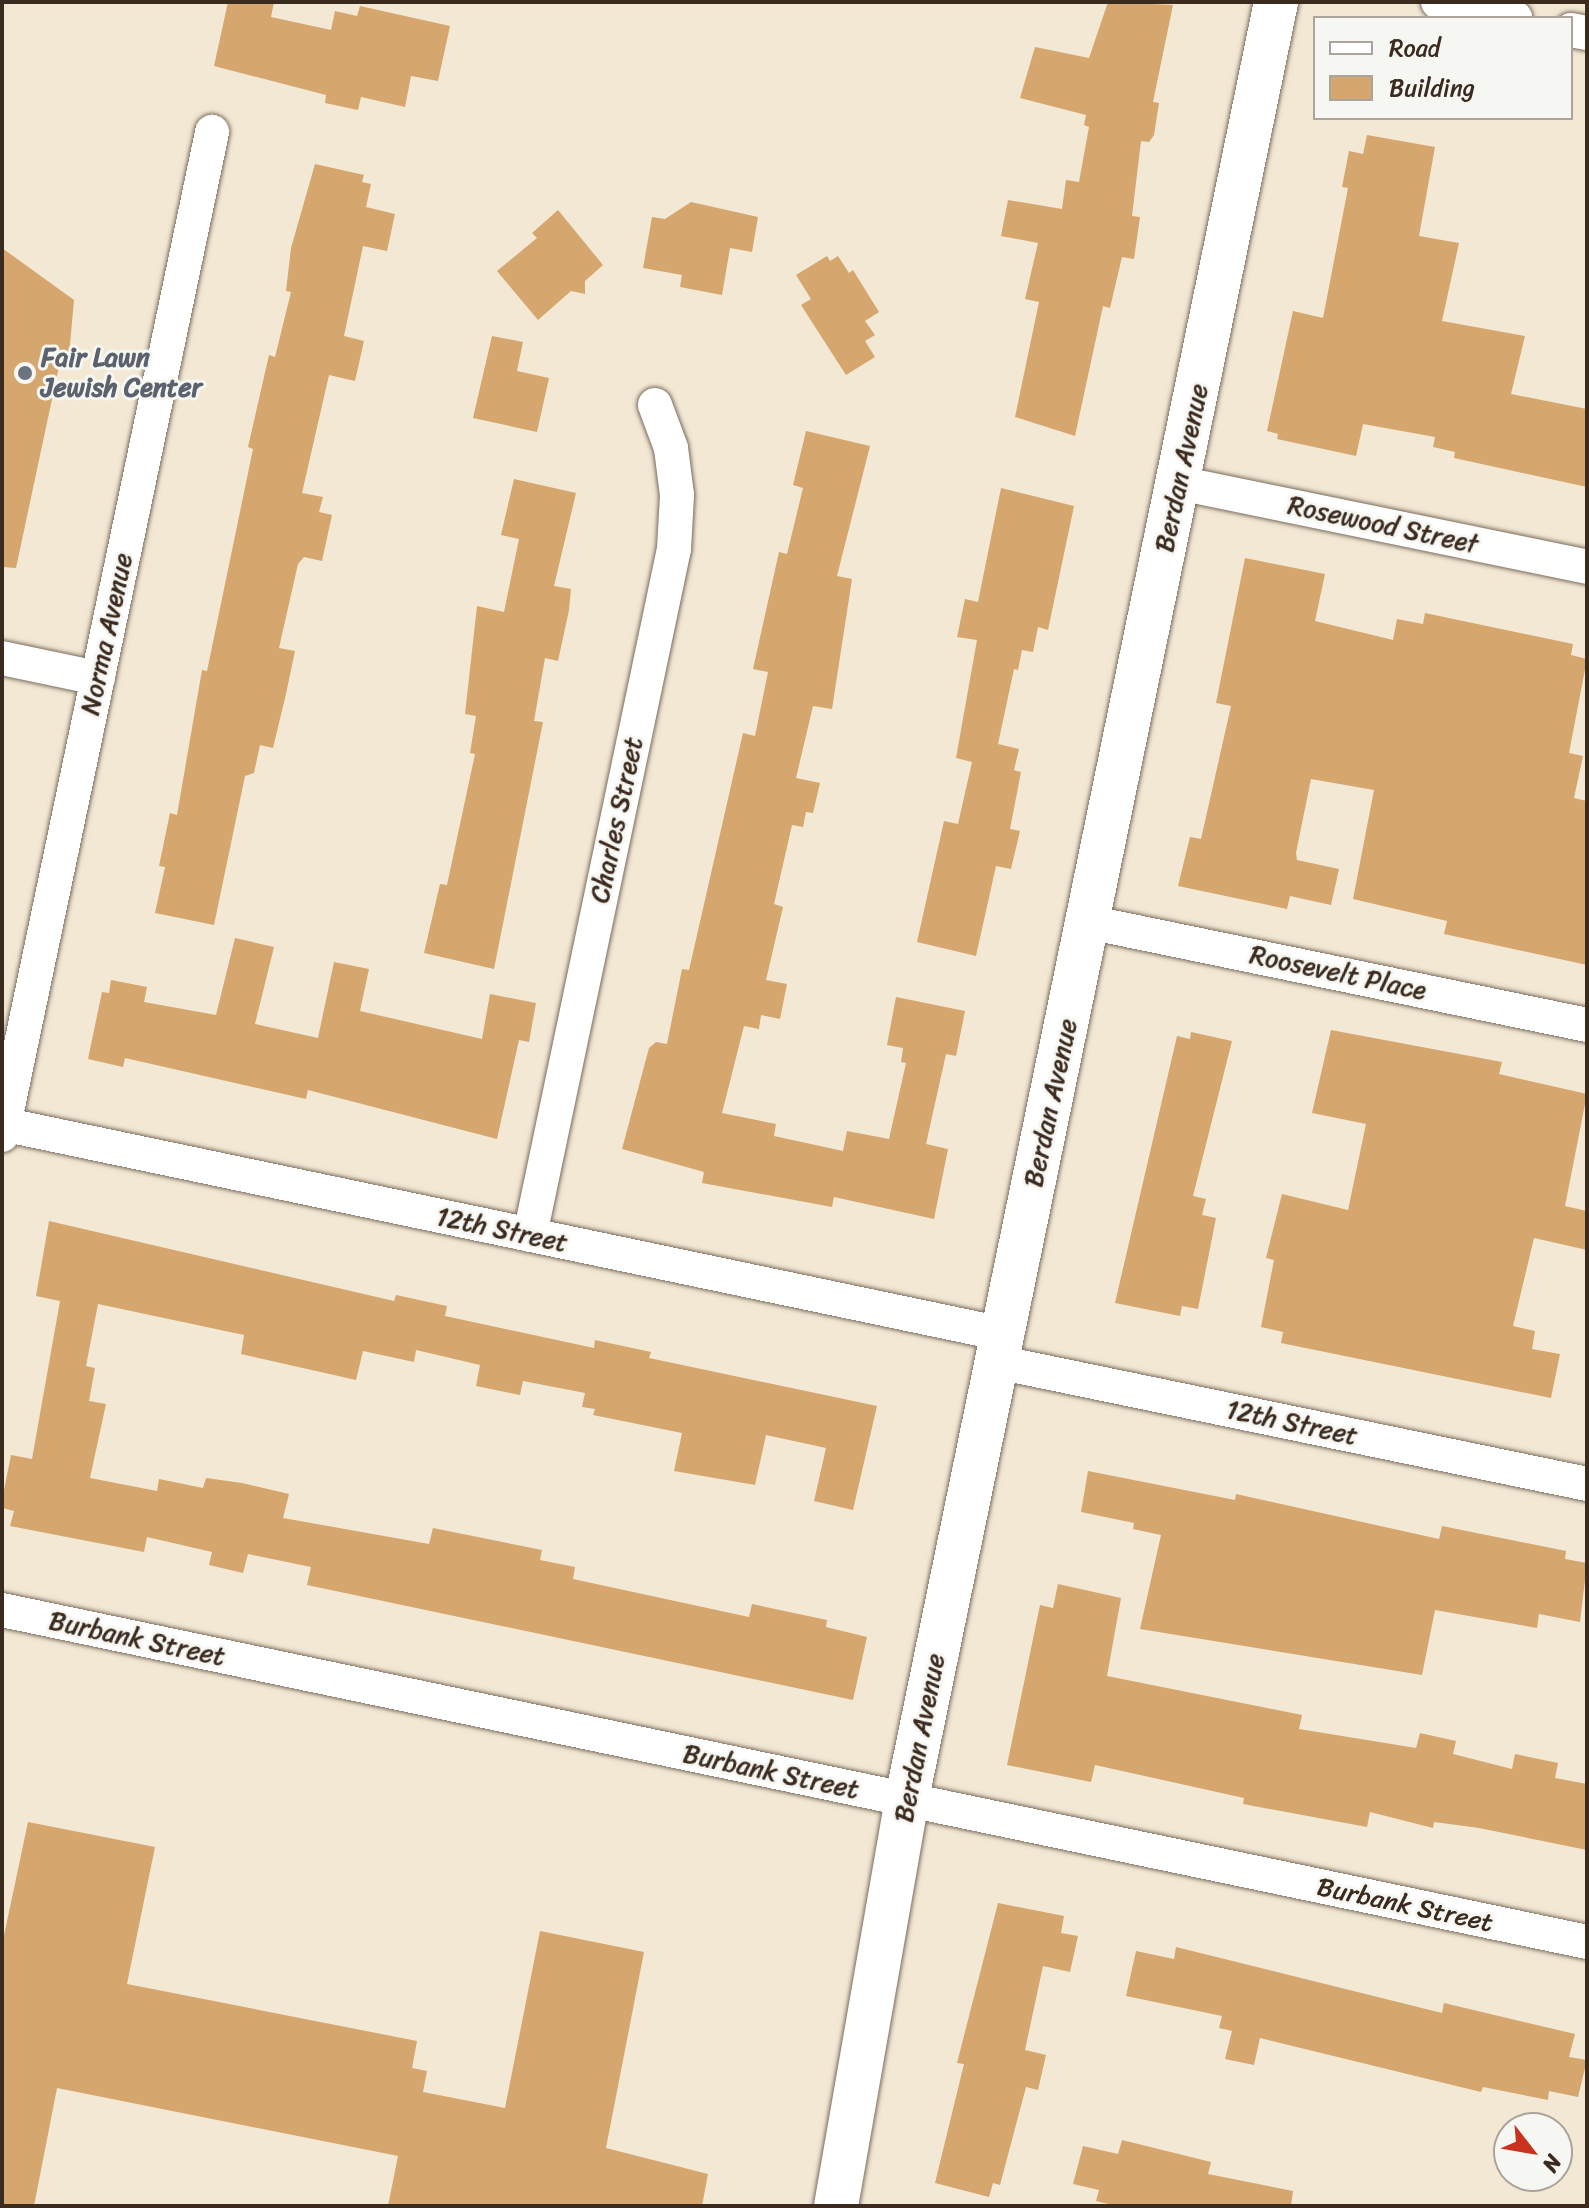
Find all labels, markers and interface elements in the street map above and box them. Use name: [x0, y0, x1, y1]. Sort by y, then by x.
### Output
legend: [1313, 16, 1573, 120]
text: Road: [1389, 27, 1440, 69]
text: Building: [1389, 67, 1475, 109]
place label: Fair Lawn Jewish Center: [41, 342, 203, 404]
marker: Fair Lawn Jewish Center: [16, 364, 34, 382]
street label: Berdan Avenue: [1149, 381, 1215, 555]
street label: Rosewood Street: [1285, 490, 1481, 560]
street label: Norma Avenue: [75, 550, 139, 718]
street label: Charles Street: [584, 734, 650, 906]
street label: Roosevelt Place: [1247, 939, 1429, 1007]
street label: Berdan Avenue: [1018, 1016, 1084, 1190]
street label: 12th Street: [433, 1201, 571, 1259]
street label: 12th Street: [1223, 1394, 1361, 1452]
street label: Burbank Street: [47, 1605, 227, 1673]
street label: Berdan Avenue: [888, 1651, 952, 1825]
street label: Burbank Street: [681, 1738, 861, 1806]
street label: Burbank Street: [1315, 1871, 1495, 1939]
north arrow: [1493, 2112, 1573, 2192]
text: N: [1532, 2147, 1573, 2180]

